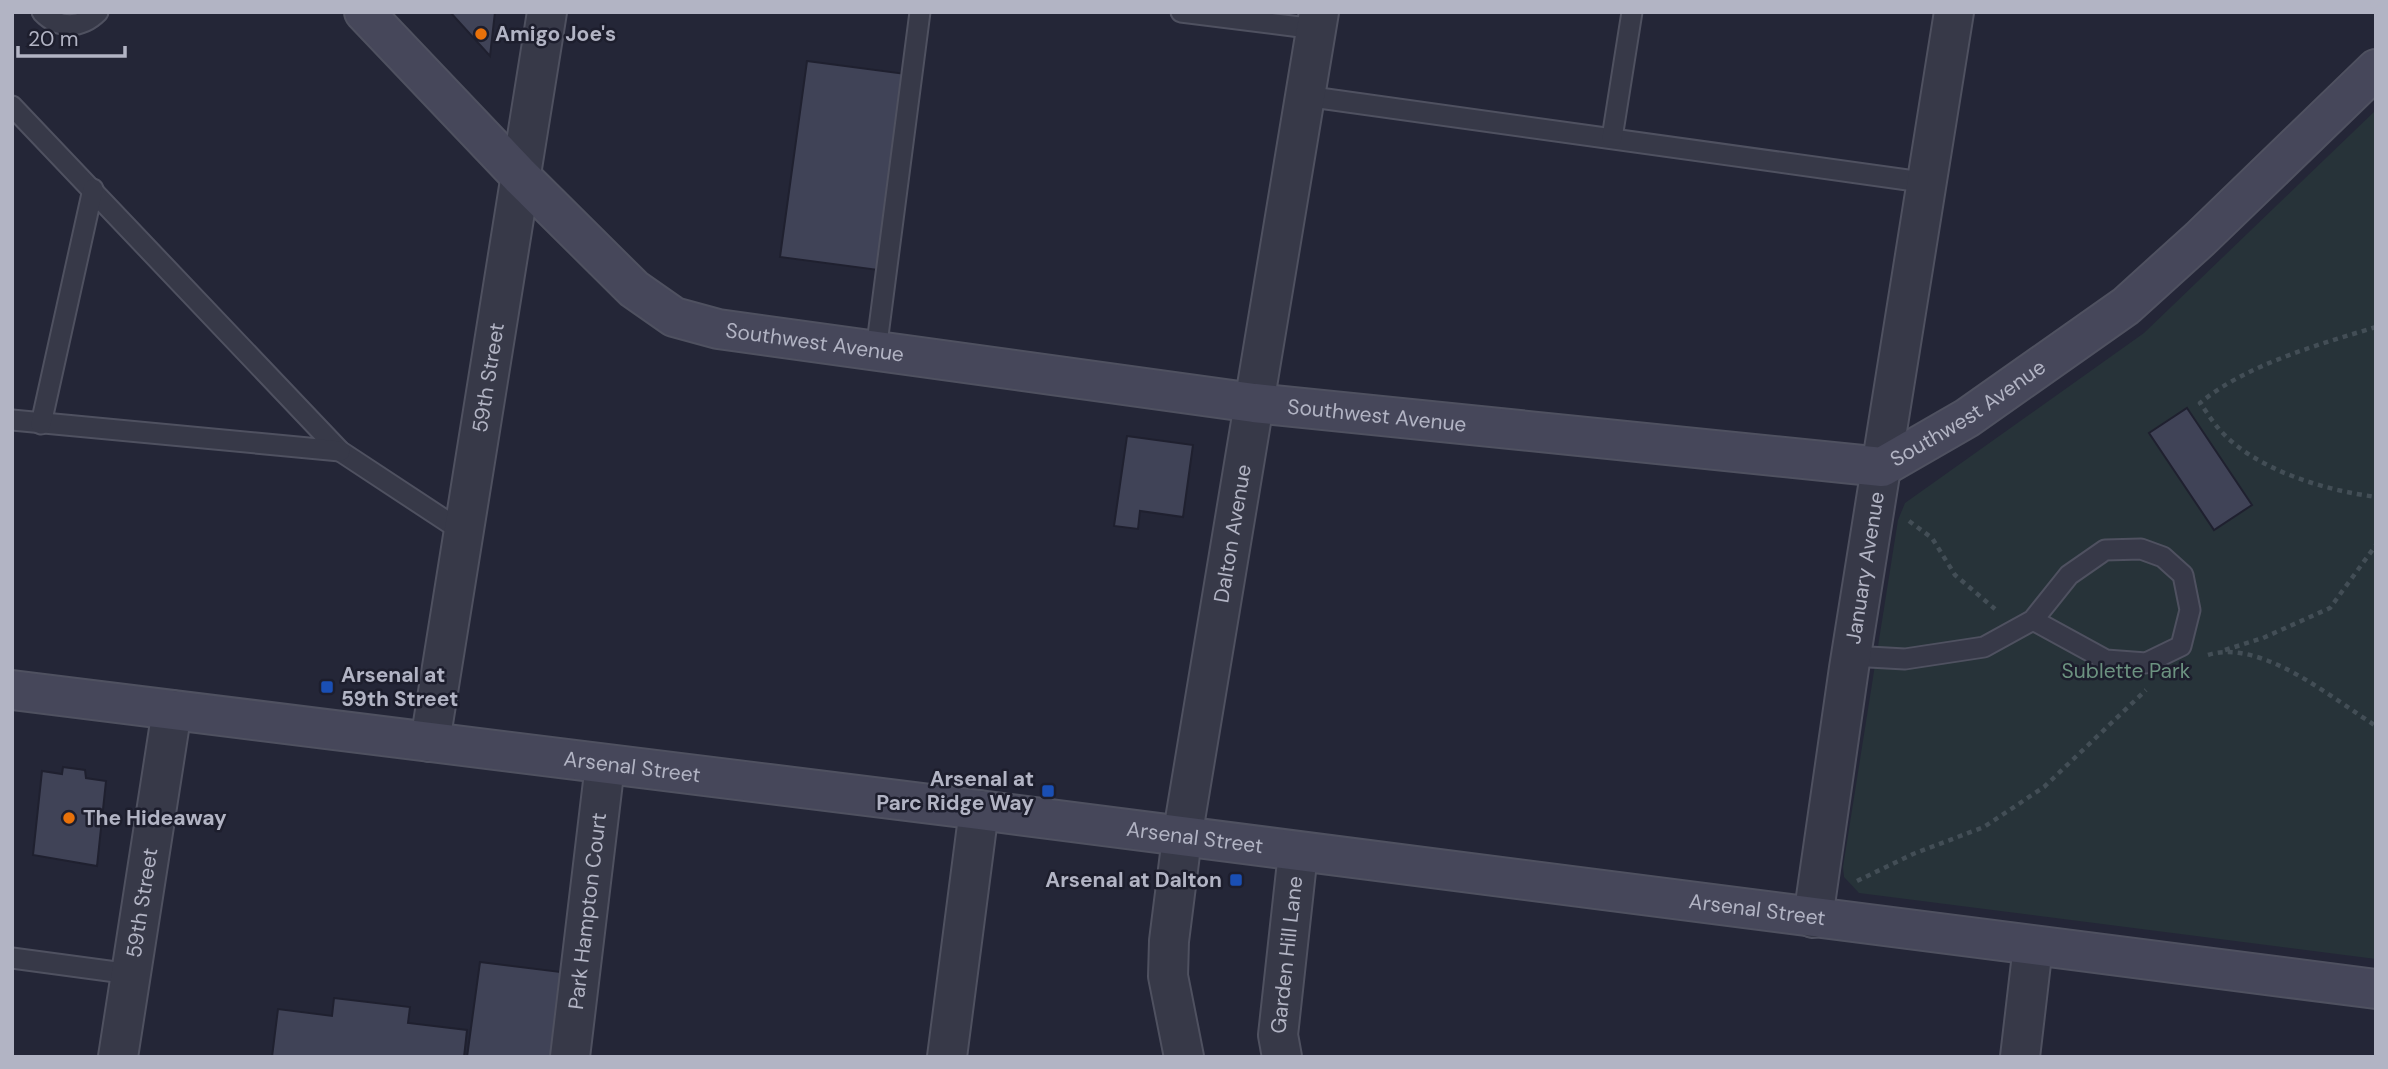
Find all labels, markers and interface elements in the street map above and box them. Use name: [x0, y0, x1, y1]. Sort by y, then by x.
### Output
scale bar: [18, 14, 124, 58]
place label: Amigo Joe's: [495, 20, 616, 48]
text: 20 m: [28, 25, 79, 53]
marker: Amigo Joe's: [473, 26, 489, 42]
street label: Southwest Avenue: [724, 316, 906, 369]
street label: 59th Street: [466, 321, 511, 435]
street label: Southwest Avenue: [1885, 353, 2051, 473]
street label: Southwest Avenue: [1286, 392, 1468, 439]
street label: Dalton Avenue: [1207, 462, 1258, 605]
street label: January Avenue: [1839, 490, 1891, 646]
park label: Sublette Park: [2062, 657, 2191, 685]
place label: Arsenal at 59th Street: [341, 661, 458, 713]
marker: Arsenal at 59th Street: [319, 679, 335, 695]
street label: Arsenal Street: [562, 745, 702, 789]
place label: Arsenal at Parc Ridge Way: [876, 765, 1034, 817]
marker: Arsenal at Parc Ridge Way: [1040, 783, 1056, 799]
place label: The Hideaway: [83, 804, 227, 832]
marker: The Hideaway: [61, 810, 77, 826]
street label: Park Hampton Court: [562, 811, 613, 1011]
street label: Arsenal Street: [1125, 815, 1265, 860]
street label: 59th Street: [120, 846, 164, 960]
place label: Arsenal at Dalton: [1045, 866, 1222, 894]
marker: Arsenal at Dalton: [1228, 872, 1244, 888]
street label: Garden Hill Lane: [1264, 875, 1309, 1035]
street label: Arsenal Street: [1687, 887, 1827, 932]

